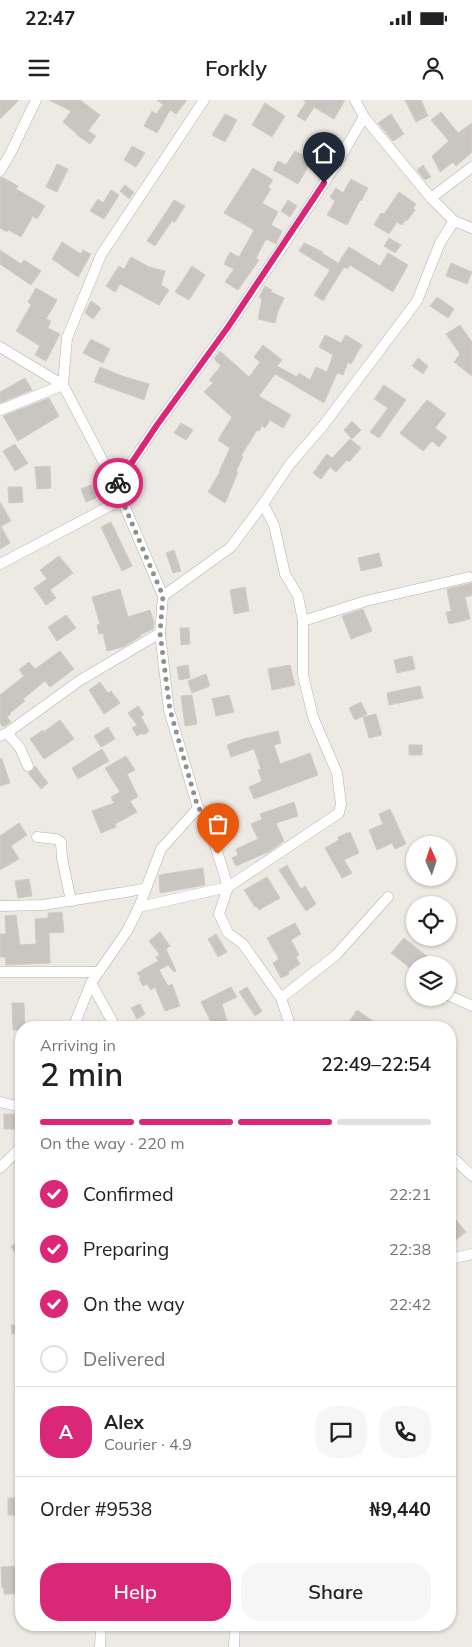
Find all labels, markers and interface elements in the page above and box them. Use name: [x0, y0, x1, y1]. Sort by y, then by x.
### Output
text: 22:47: [25, 6, 75, 30]
icon: menu: [25, 54, 53, 82]
text: Forkly: [205, 54, 267, 82]
icon: person: [419, 54, 447, 82]
pin: [303, 132, 345, 183]
icon: home: [310, 139, 338, 167]
courier: [93, 458, 143, 508]
icon: bike: [104, 469, 132, 497]
pin: [197, 803, 239, 854]
icon: bag: [204, 810, 232, 838]
north arrow: [406, 836, 456, 886]
map controls: [406, 836, 456, 1006]
button: locate: [406, 896, 456, 946]
button: layers: [406, 956, 456, 1006]
text: Arriving in: [40, 1035, 116, 1055]
text: 22:49–22:54: [321, 1052, 431, 1076]
text: 2 min: [40, 1054, 123, 1094]
text: On the way · 220 m: [40, 1133, 185, 1153]
icon: check: [40, 1180, 68, 1208]
text: Confirmed: [83, 1182, 174, 1206]
text: 22:21: [389, 1184, 431, 1204]
icon: check: [40, 1235, 68, 1263]
text: Preparing: [83, 1237, 169, 1261]
text: 22:38: [389, 1239, 431, 1259]
icon: check: [40, 1290, 68, 1318]
text: On the way: [83, 1292, 185, 1316]
text: 22:42: [389, 1294, 431, 1314]
text: Delivered: [83, 1347, 165, 1371]
button: chat: [315, 1406, 367, 1458]
button: phone: [379, 1406, 431, 1458]
text: Alex: [104, 1410, 144, 1434]
text: A: [59, 1420, 73, 1444]
text: Courier · 4.9: [104, 1434, 192, 1454]
text: Order #9538: [40, 1497, 152, 1521]
text: ₦9,440: [369, 1497, 431, 1521]
button: Help: [40, 1563, 231, 1621]
button: Share: [241, 1563, 431, 1621]

